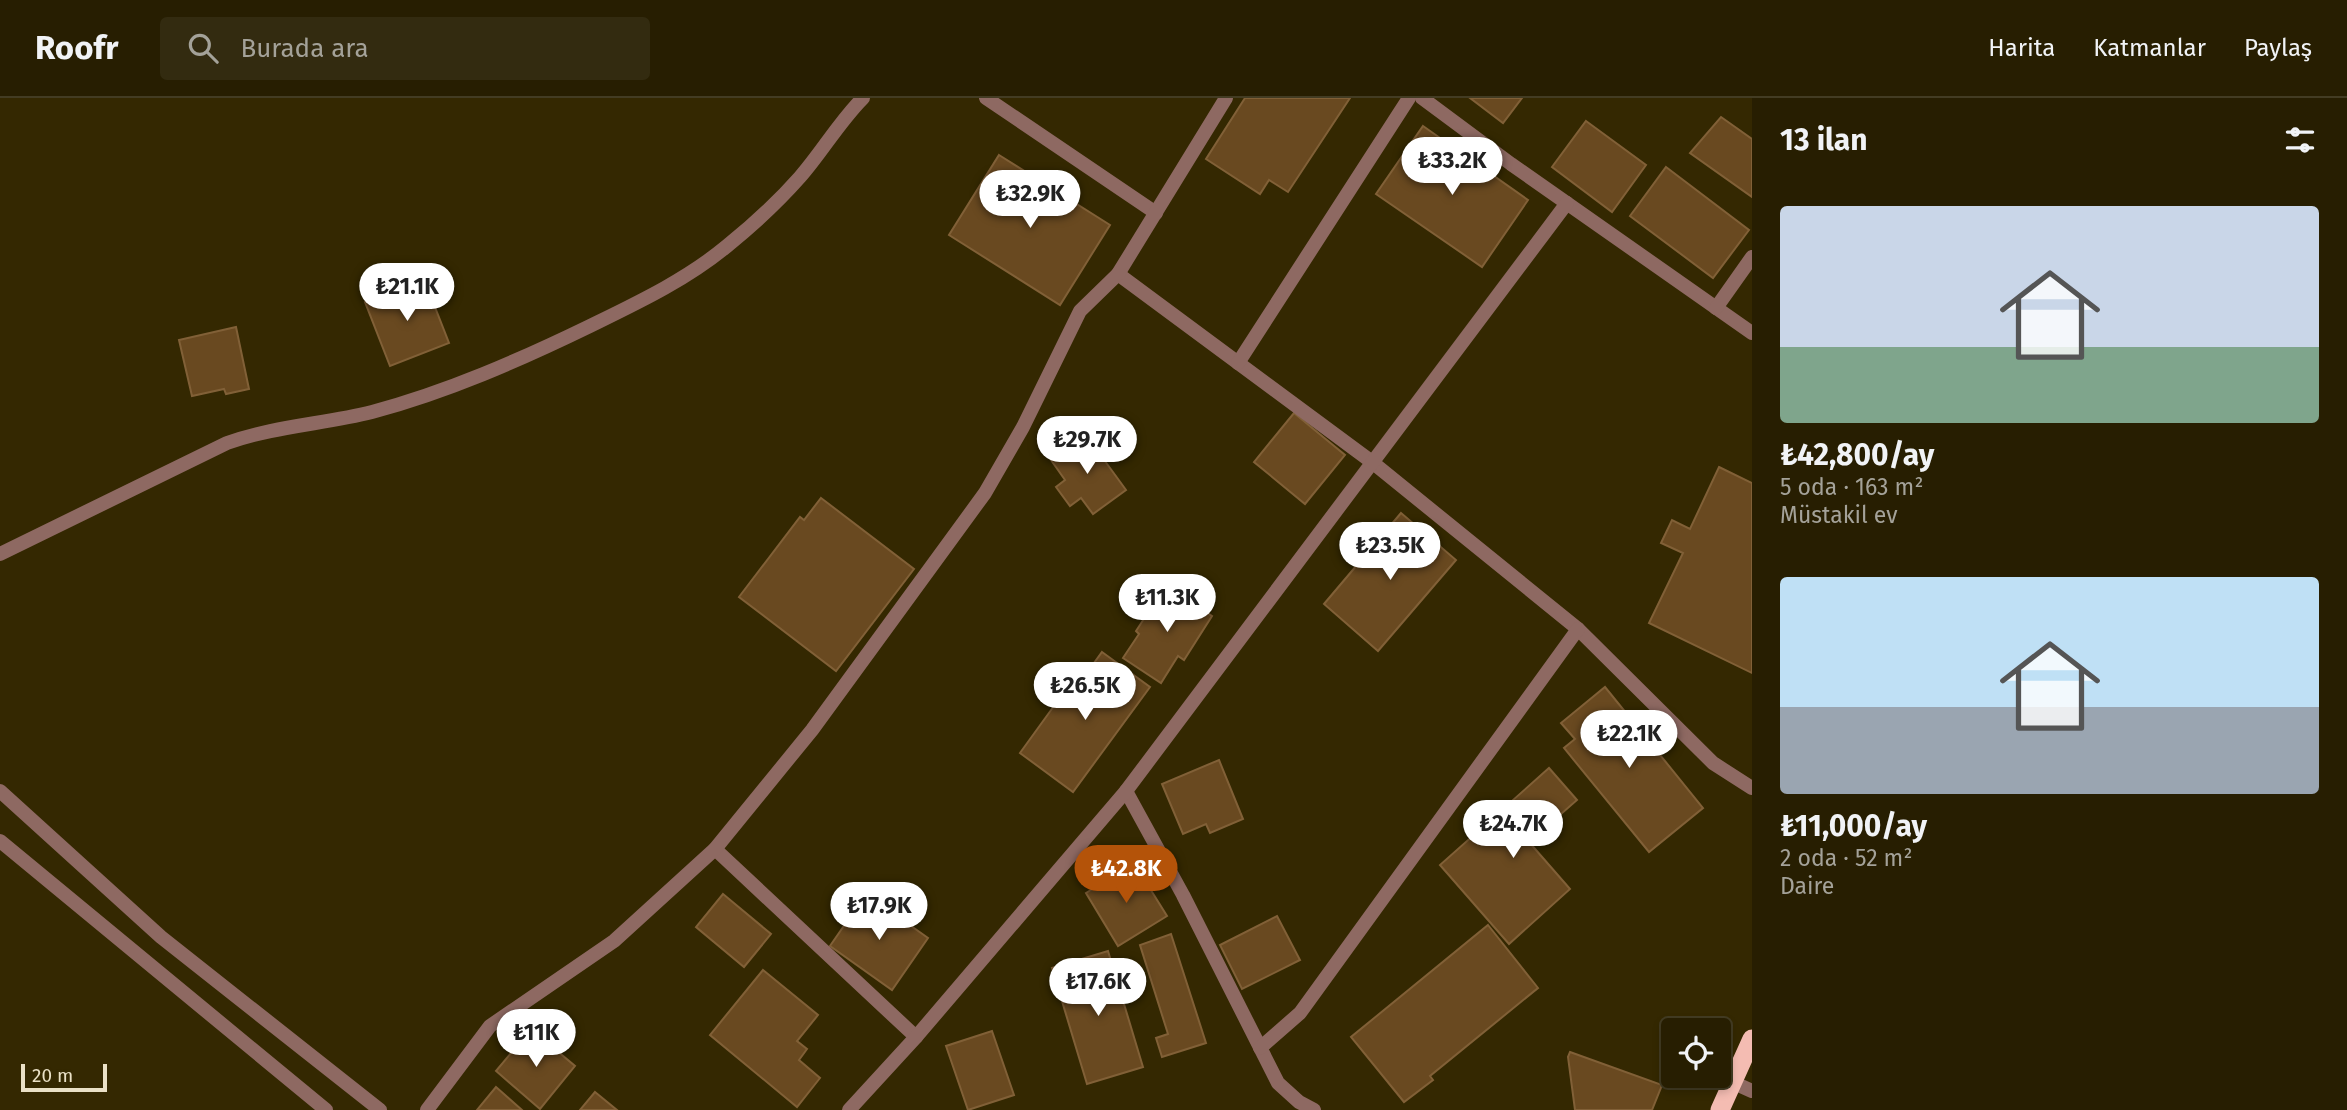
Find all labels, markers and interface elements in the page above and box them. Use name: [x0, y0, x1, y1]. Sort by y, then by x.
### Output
search box: [160, 17, 650, 80]
text: Roofr: [35, 28, 118, 68]
icon: search: [184, 29, 222, 67]
text: Burada ara: [240, 33, 369, 64]
text: Harita: [1988, 34, 2055, 62]
text: Katmanlar: [2093, 34, 2206, 62]
text: Paylaş: [2244, 34, 2312, 62]
icon: filters: [2281, 121, 2319, 159]
text: 13 ilan: [1780, 122, 1868, 158]
pin: ₺33.2K: [1395, 138, 1509, 197]
text: ₺33.2K: [1417, 146, 1487, 174]
pin: ₺32.9K: [973, 170, 1087, 230]
text: ₺32.9K: [995, 179, 1065, 207]
icon: home: [1987, 252, 2113, 378]
pin: ₺21.1K: [350, 264, 464, 323]
text: ₺21.1K: [375, 272, 439, 300]
pin: ₺29.7K: [1030, 416, 1144, 476]
text: ₺29.7K: [1053, 425, 1121, 453]
text: ₺42,800/ay: [1780, 437, 1934, 473]
text: 5 oda · 163 m²: [1780, 473, 1923, 501]
text: Müstakil ev: [1780, 501, 1898, 529]
pin: ₺23.5K: [1333, 522, 1447, 582]
text: ₺23.5K: [1355, 531, 1425, 559]
pin: ₺11.3K: [1110, 574, 1224, 634]
text: ₺11.3K: [1135, 583, 1199, 611]
icon: home: [1987, 623, 2113, 749]
pin: ₺26.5K: [1028, 662, 1142, 722]
text: ₺26.5K: [1050, 671, 1120, 699]
pin: ₺22.1K: [1572, 710, 1686, 770]
text: ₺22.1K: [1596, 719, 1662, 747]
pin: ₺24.7K: [1456, 800, 1570, 860]
text: ₺11,000/ay: [1780, 808, 1927, 844]
text: ₺24.7K: [1479, 809, 1547, 837]
text: 2 oda · 52 m²: [1780, 844, 1912, 872]
pin: ₺42.8K: [1069, 846, 1183, 905]
text: ₺42.8K: [1091, 854, 1161, 882]
text: Daire: [1780, 872, 1834, 900]
pin: ₺17.9K: [822, 882, 936, 942]
text: ₺17.9K: [846, 891, 912, 919]
pin: ₺17.6K: [1041, 958, 1155, 1018]
text: ₺17.6K: [1065, 967, 1131, 995]
pin: ₺11K: [495, 1010, 577, 1069]
text: ₺11K: [513, 1018, 559, 1046]
map controls: [1661, 1018, 1731, 1088]
button: locate: [1661, 1018, 1731, 1088]
scale bar: [21, 1061, 107, 1093]
text: 20 m: [32, 1064, 73, 1087]

